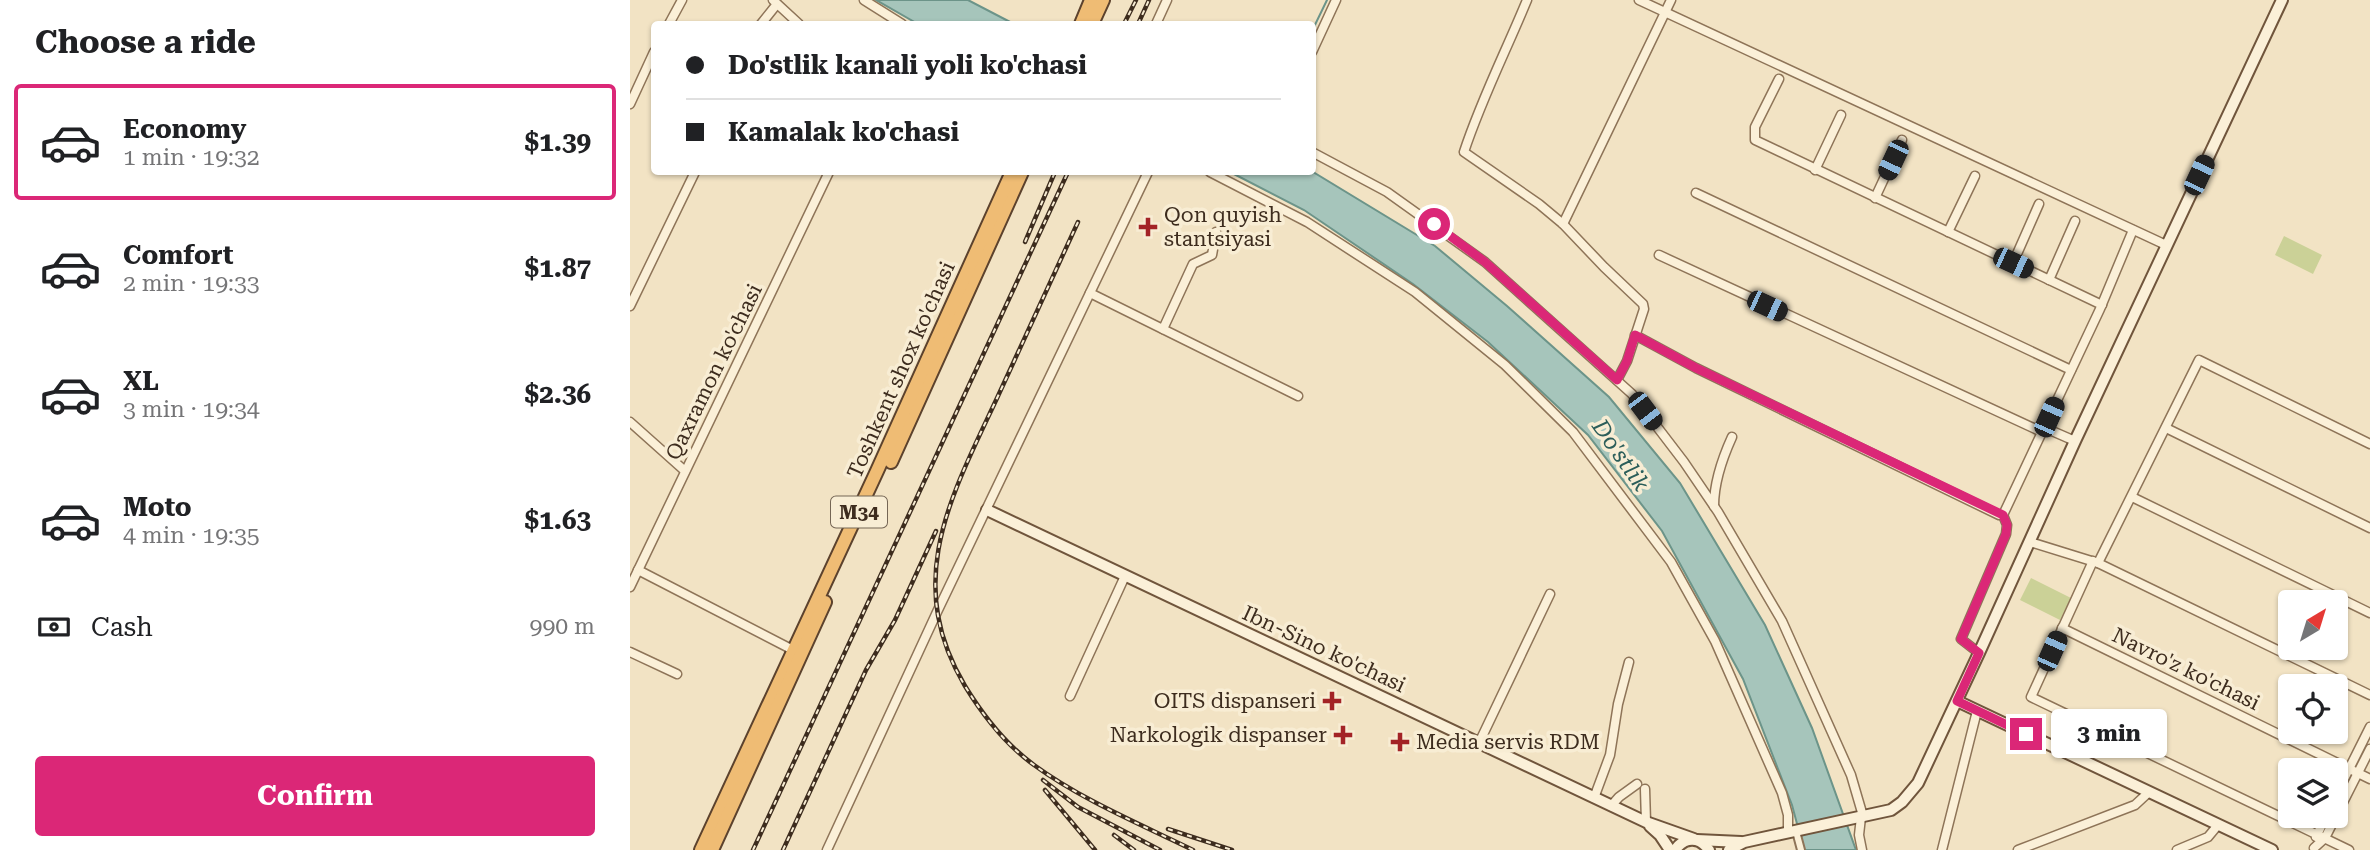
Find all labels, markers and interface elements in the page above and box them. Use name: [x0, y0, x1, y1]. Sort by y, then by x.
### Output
text: Choose a ride: [35, 23, 256, 61]
text: Do'stlik kanali yoli ko'chasi: [728, 50, 1087, 80]
icon: car: [39, 111, 102, 174]
text: Economy: [123, 114, 246, 144]
text: Kamalak ko'chasi: [728, 117, 959, 147]
text: $1.39: [525, 127, 591, 157]
car: [1875, 137, 1912, 183]
text: 1 min · 19:32: [123, 144, 260, 171]
car: [2181, 152, 2218, 198]
place label: Qon quyish stantsiyasi: [1164, 203, 1282, 251]
route start: [1418, 208, 1450, 240]
marker: Qon quyish stantsiyasi: [1138, 217, 1158, 237]
icon: car: [39, 237, 102, 300]
text: Comfort: [123, 240, 233, 270]
car: [1990, 245, 2037, 281]
text: $1.87: [525, 253, 591, 283]
street label: Toshkent shox ko'chasi: [842, 258, 960, 482]
text: 2 min · 19:33: [123, 270, 260, 297]
street label: Qaxramon ko'chasi: [661, 280, 767, 464]
car: [1744, 288, 1791, 324]
icon: car: [39, 363, 102, 426]
text: XL: [123, 366, 159, 396]
text: $2.36: [525, 379, 591, 409]
car: [1624, 388, 1667, 434]
car: [2031, 394, 2068, 440]
text: 3 min · 19:34: [123, 396, 260, 423]
water label: Do'stlik: [1586, 413, 1655, 497]
icon: car: [39, 489, 102, 552]
text: Moto: [123, 492, 192, 522]
road number: M34: [831, 496, 887, 527]
text: $1.63: [525, 505, 591, 535]
text: 4 min · 19:35: [123, 522, 260, 549]
north arrow: [2278, 590, 2348, 660]
map controls: [2278, 590, 2348, 828]
street label: Ibn-Sino ko'chasi: [1239, 601, 1410, 697]
icon: cash: [35, 608, 73, 646]
text: Cash: [91, 612, 153, 642]
text: 990 m: [530, 613, 595, 640]
street label: Navro'z ko'chasi: [2108, 623, 2264, 715]
car: [2034, 628, 2071, 674]
button: locate: [2278, 674, 2348, 744]
place label: OITS dispanseri: [1154, 689, 1316, 713]
marker: OITS dispanseri: [1322, 691, 1342, 711]
callout: 3 min: [2050, 710, 2166, 758]
route end: [2010, 718, 2042, 750]
text: 3 min: [2077, 720, 2141, 747]
place label: Narkologik dispanser: [1110, 723, 1327, 747]
marker: Narkologik dispanser: [1333, 725, 1353, 745]
place label: Media servis RDM: [1416, 730, 1600, 754]
marker: Media servis RDM: [1390, 732, 1410, 752]
button: Confirm: [35, 756, 595, 836]
button: layers: [2278, 758, 2348, 828]

